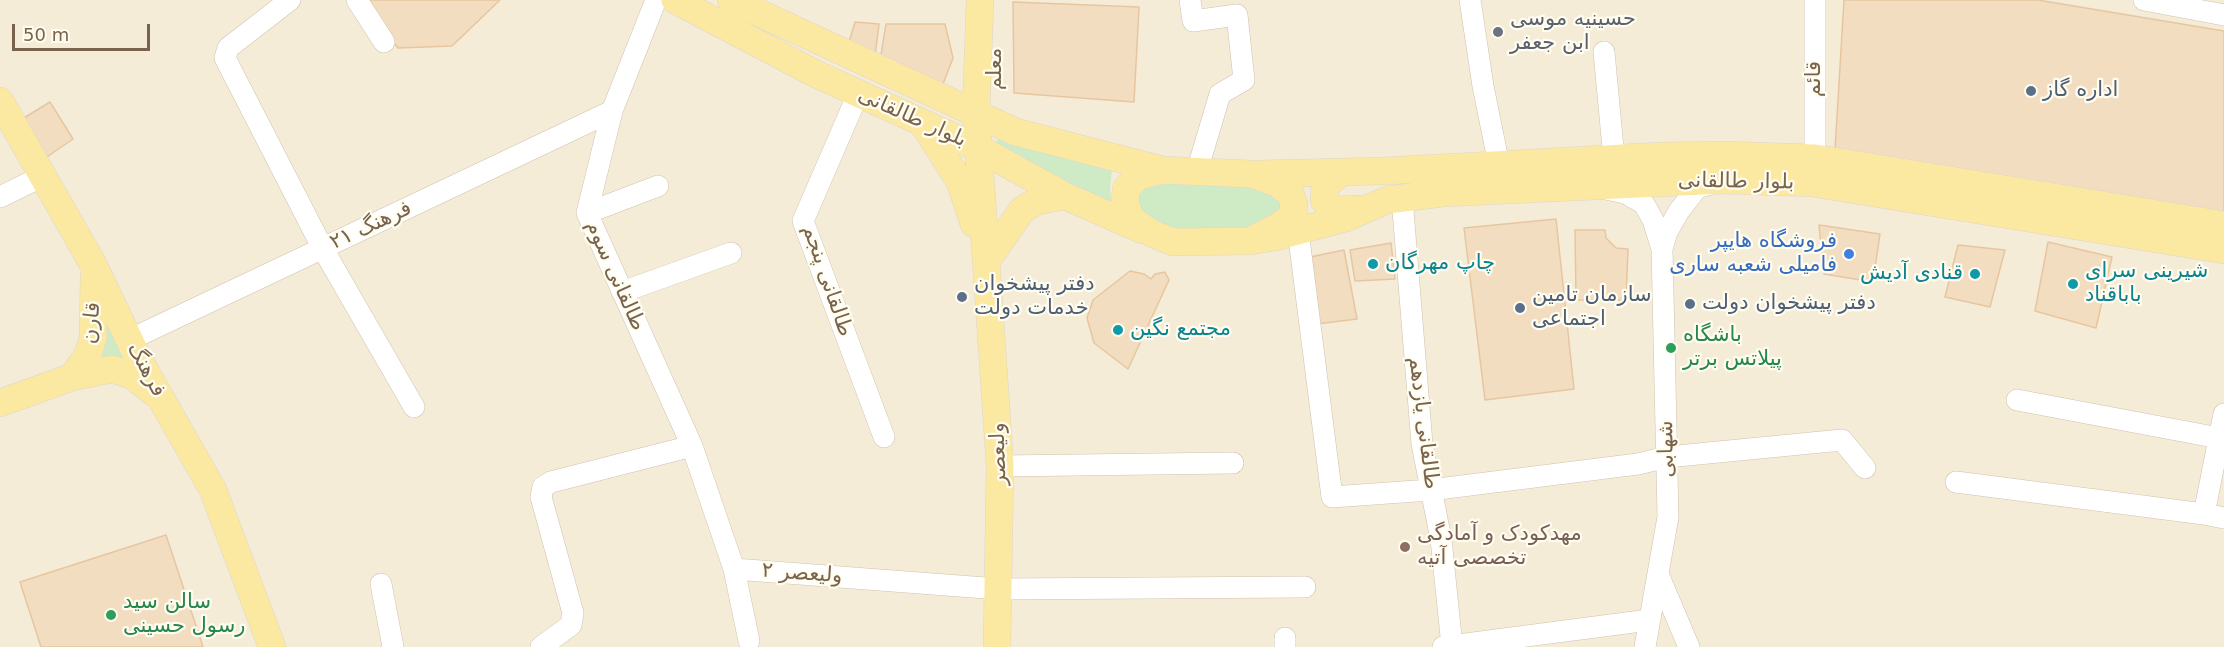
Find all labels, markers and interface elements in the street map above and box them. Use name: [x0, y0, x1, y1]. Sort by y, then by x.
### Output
place label: حسینیه موسی ابن جعفر: [1510, 7, 1636, 57]
scale bar: [15, 12, 153, 50]
text: 50 m: [23, 24, 69, 45]
marker: حسینیه موسی ابن جعفر: [1491, 25, 1505, 39]
street label: معلم: [983, 48, 1009, 90]
street label: قائم: [1802, 61, 1828, 97]
place label: اداره گاز: [2043, 78, 2118, 104]
street label: بلوار طالقانی: [854, 83, 970, 153]
marker: اداره گاز: [2024, 84, 2038, 98]
street label: بلوار طالقانی: [1678, 168, 1794, 196]
street label: فرهنگ ۲۱: [326, 196, 416, 256]
street label: طالقانی سوم: [579, 217, 651, 335]
street label: طالقانی پنجم: [796, 222, 858, 340]
place label: فروشگاه هایپر فامیلی شعبه ساری: [1669, 229, 1837, 279]
marker: فروشگاه هایپر فامیلی شعبه ساری: [1842, 247, 1856, 261]
place label: چاپ مهرگان: [1385, 251, 1495, 277]
marker: چاپ مهرگان: [1366, 257, 1380, 271]
place label: شیرینی سرای باباقناد: [2085, 259, 2208, 309]
place label: قنادی آدیش: [1860, 261, 1963, 287]
marker: قنادی آدیش: [1968, 267, 1982, 281]
place label: دفتر پیشخوان خدمات دولت: [974, 272, 1095, 322]
marker: شیرینی سرای باباقناد: [2066, 277, 2080, 291]
place label: سازمان تامین اجتماعی: [1532, 283, 1652, 333]
marker: دفتر پیشخوان خدمات دولت: [955, 290, 969, 304]
place label: دفتر پیشخوان دولت: [1702, 291, 1876, 317]
marker: دفتر پیشخوان دولت: [1683, 297, 1697, 311]
street label: قارن: [77, 301, 107, 345]
marker: سازمان تامین اجتماعی: [1513, 301, 1527, 315]
place label: مجتمع نگین: [1130, 317, 1231, 343]
marker: مجتمع نگین: [1111, 323, 1125, 337]
place label: باشگاه پیلاتس برتر: [1683, 323, 1782, 373]
street label: فرهنگ: [121, 339, 171, 401]
marker: باشگاه پیلاتس برتر: [1664, 341, 1678, 355]
street label: طالقانی یازدهم: [1402, 355, 1444, 491]
street label: شهابی: [1654, 420, 1680, 478]
street label: ولیعصر: [985, 422, 1013, 486]
place label: مهدکودک و آمادگی تخصصی آتیه: [1417, 522, 1582, 572]
marker: مهدکودک و آمادگی تخصصی آتیه: [1398, 540, 1412, 554]
street label: ولیعصر ٢: [761, 559, 843, 589]
place label: سالن سید رسول حسینی: [123, 590, 245, 640]
marker: سالن سید رسول حسینی: [104, 608, 118, 622]

